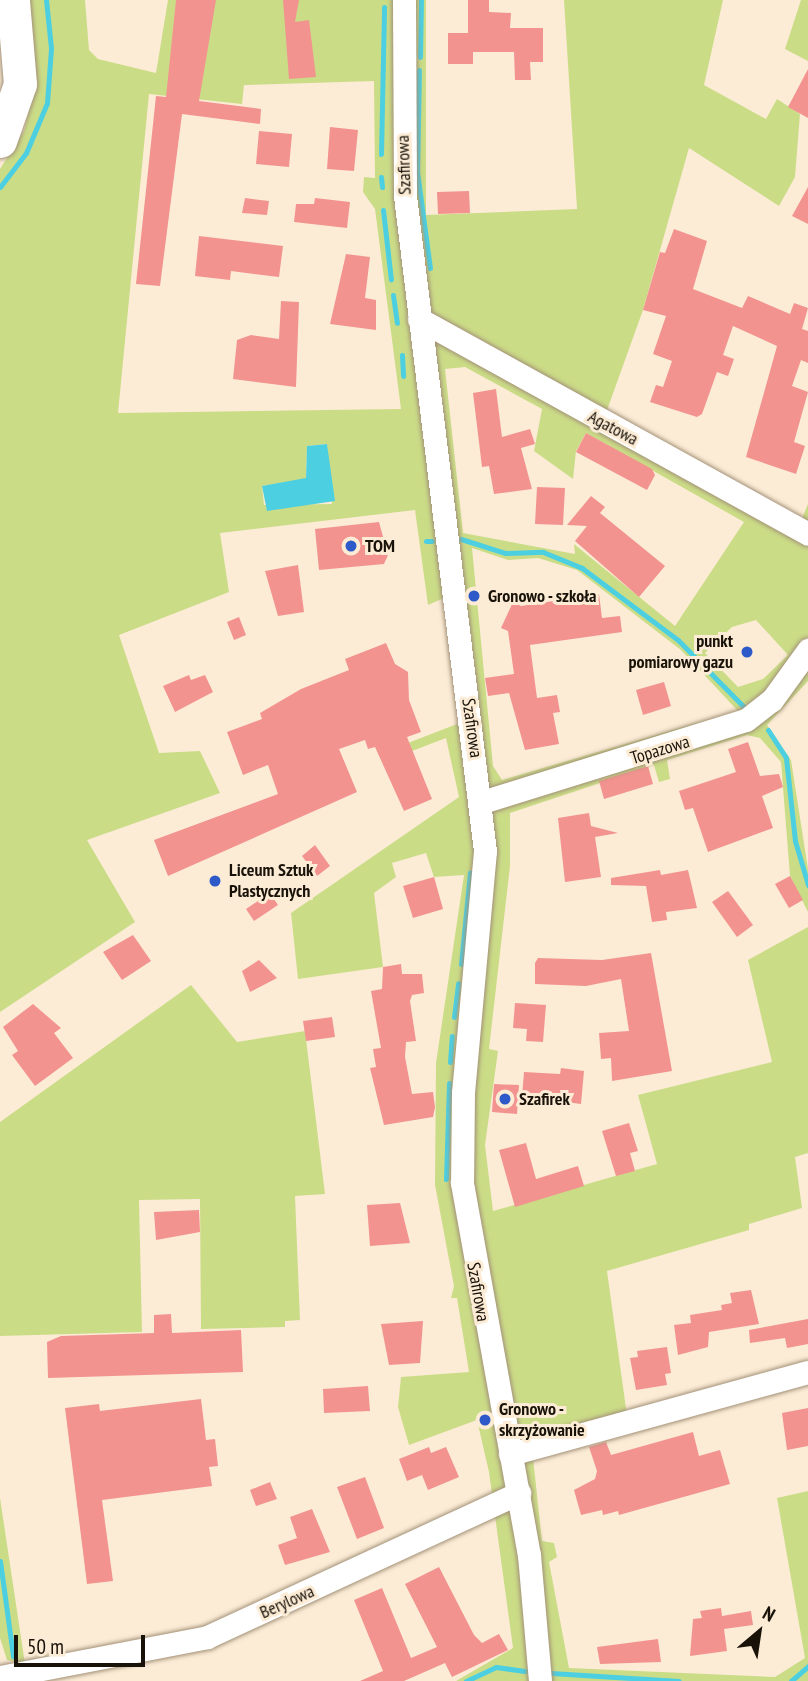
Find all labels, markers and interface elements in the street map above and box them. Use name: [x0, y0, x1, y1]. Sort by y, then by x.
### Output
street label: Szafirowa: [392, 135, 416, 195]
street label: Agatowa: [584, 406, 642, 450]
place label: TOM: [365, 535, 395, 557]
marker: TOM: [343, 538, 359, 554]
place label: Gronowo - szkoła: [488, 585, 598, 607]
marker: Gronowo - szkoła: [466, 588, 482, 604]
place label: punkt pomiarowy gazu: [628, 631, 733, 674]
marker: punkt pomiarowy gazu: [739, 644, 755, 660]
street label: Szafirowa: [457, 697, 487, 759]
street label: Topazowa: [628, 731, 692, 769]
place label: Liceum Sztuk Plastycznych: [229, 860, 313, 903]
marker: Liceum Sztuk Plastycznych: [207, 873, 223, 889]
place label: Szafirek: [519, 1088, 570, 1110]
marker: Szafirek: [497, 1091, 513, 1107]
street label: Szafirowa: [462, 1261, 494, 1323]
place label: Gronowo - skrzyżowanie: [499, 1399, 585, 1442]
marker: Gronowo - skrzyżowanie: [477, 1412, 493, 1428]
street label: Berylowa: [256, 1580, 318, 1624]
north arrow: [724, 1597, 794, 1667]
text: N: [759, 1601, 779, 1627]
scale bar: [18, 1622, 149, 1666]
text: 50 m: [27, 1633, 64, 1660]

